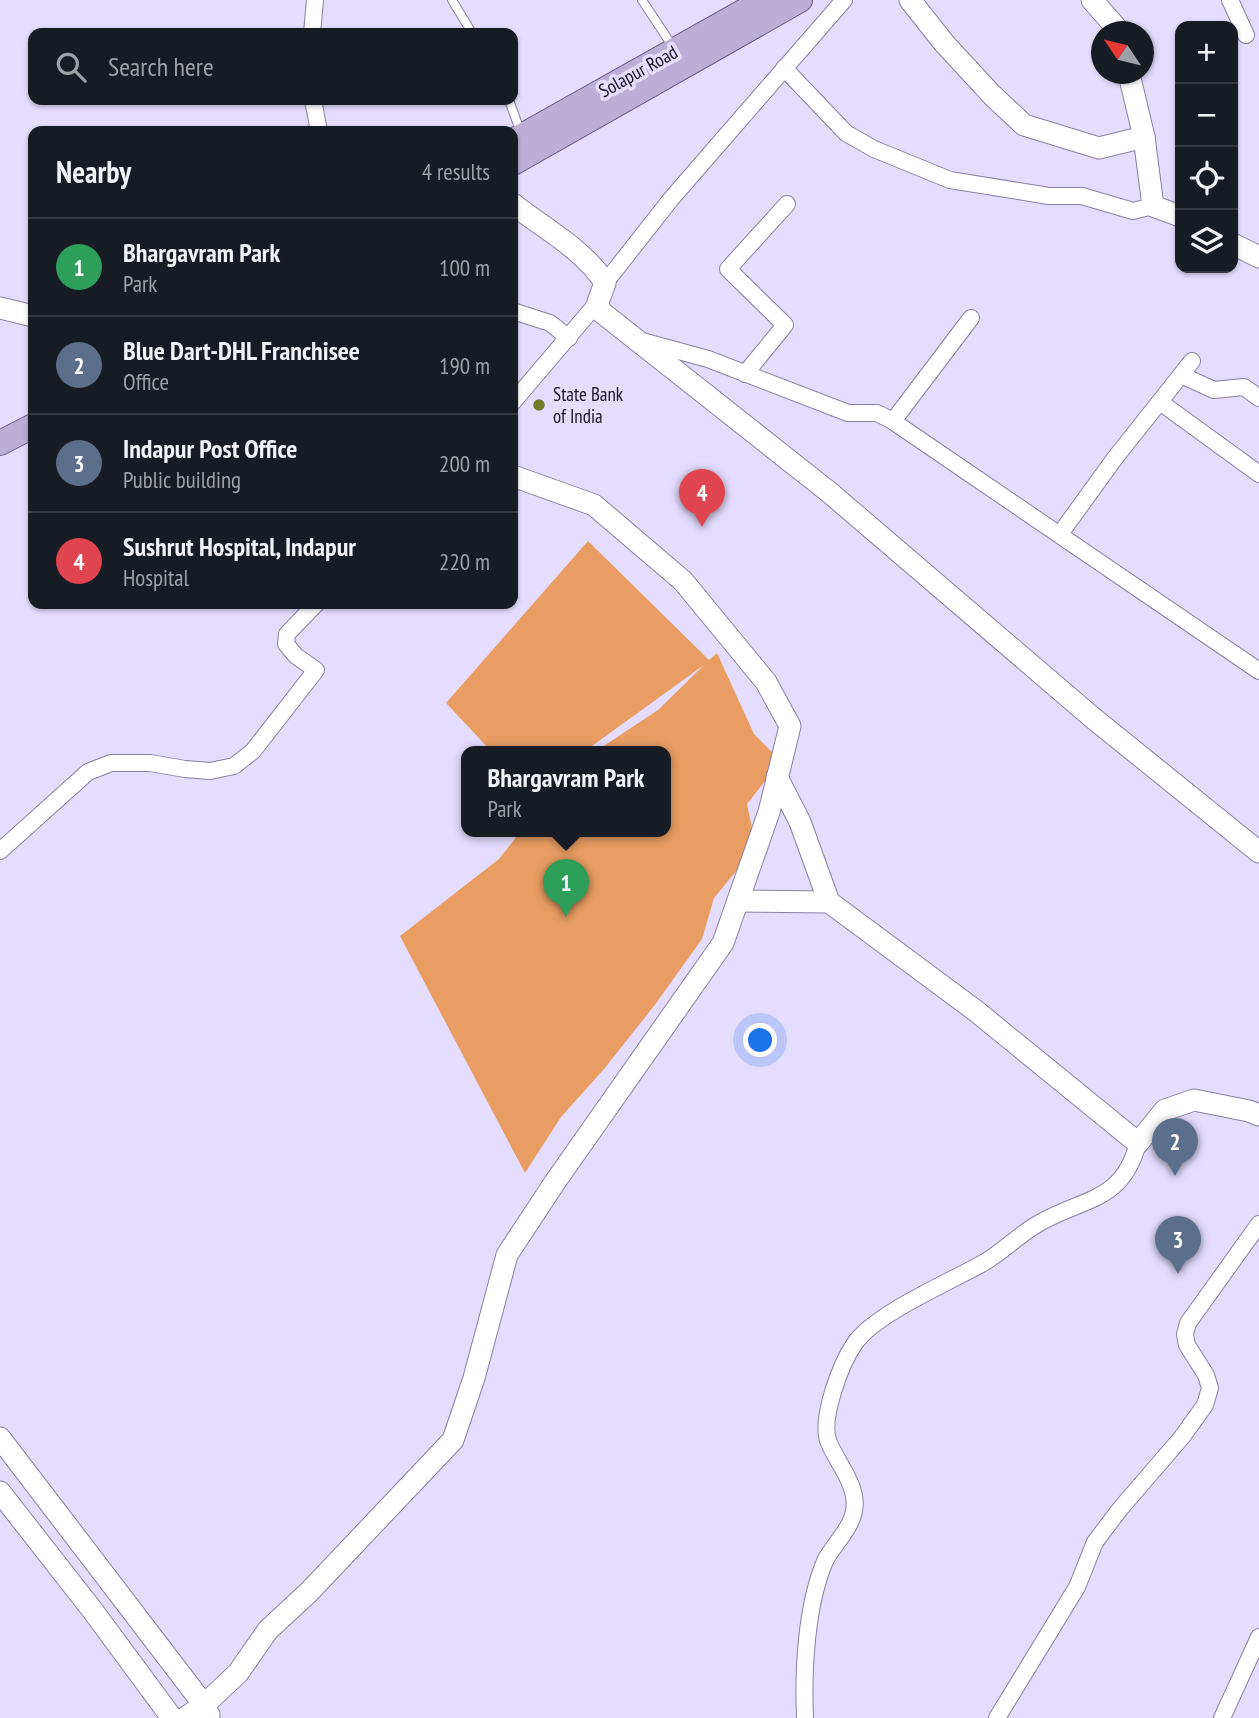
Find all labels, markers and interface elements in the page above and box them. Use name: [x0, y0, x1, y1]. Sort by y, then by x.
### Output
north arrow: [1091, 21, 1154, 84]
map controls: [1175, 21, 1238, 273]
button: +: [1175, 21, 1238, 84]
search box: [28, 28, 518, 105]
street label: Solapur Road: [594, 40, 682, 102]
icon: search: [52, 48, 90, 86]
text: Search here: [108, 50, 214, 83]
button: −: [1175, 84, 1238, 147]
button: locate: [1175, 147, 1238, 210]
text: Nearby: [56, 152, 131, 191]
text: 4 results: [422, 157, 490, 186]
button: layers: [1175, 210, 1238, 273]
text: Bhargavram Park: [123, 236, 280, 269]
text: 1: [74, 253, 85, 282]
text: 100 m: [439, 253, 490, 282]
text: Park: [123, 269, 157, 298]
text: Blue Dart-DHL Franchisee: [123, 334, 360, 367]
text: 2: [74, 351, 85, 380]
text: 190 m: [439, 351, 490, 380]
text: Office: [123, 367, 169, 396]
place label: State Bank of India: [553, 382, 624, 428]
marker: State Bank of India: [531, 397, 547, 413]
text: Indapur Post Office: [123, 432, 297, 465]
text: 3: [74, 449, 85, 478]
text: 200 m: [439, 449, 490, 478]
text: Public building: [123, 465, 241, 494]
pin: 4: [679, 469, 725, 527]
text: Sushrut Hospital, Indapur: [123, 530, 356, 563]
text: 4: [74, 547, 85, 576]
text: 220 m: [439, 547, 490, 576]
text: Hospital: [123, 563, 189, 592]
popup: [461, 746, 671, 837]
text: Bhargavram Park: [487, 761, 645, 794]
text: Park: [487, 794, 522, 823]
pin: 1: [543, 859, 589, 917]
your location: [743, 1023, 777, 1057]
pin: 2: [1152, 1118, 1198, 1176]
pin: 3: [1155, 1216, 1201, 1274]

